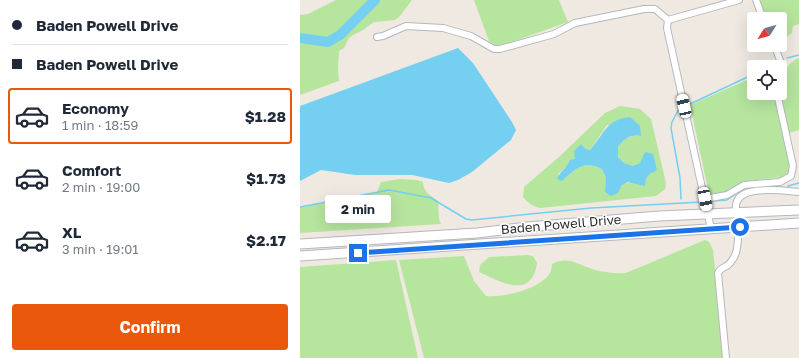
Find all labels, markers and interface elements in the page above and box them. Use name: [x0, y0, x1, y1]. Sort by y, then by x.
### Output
north arrow: [747, 12, 787, 52]
map controls: [747, 12, 787, 100]
text: Baden Powell Drive: [36, 16, 178, 34]
text: Baden Powell Drive: [36, 55, 178, 73]
button: locate: [747, 60, 787, 100]
car: [675, 93, 693, 119]
icon: car: [14, 98, 50, 134]
text: Economy: [62, 99, 129, 117]
text: $1.28: [245, 107, 286, 125]
text: 1 min · 18:59: [62, 117, 138, 133]
icon: car: [14, 160, 50, 196]
text: Comfort: [62, 161, 121, 179]
text: $1.73: [246, 169, 286, 187]
text: 2 min · 19:00: [62, 179, 140, 195]
car: [697, 186, 713, 212]
callout: 2 min: [325, 195, 391, 223]
text: 2 min: [341, 201, 375, 217]
street label: Baden Powell Drive: [500, 211, 622, 237]
route start: [731, 218, 749, 236]
icon: car: [14, 222, 50, 258]
text: XL: [62, 223, 81, 241]
text: $2.17: [246, 231, 286, 249]
text: 3 min · 19:01: [62, 241, 139, 257]
route end: [349, 244, 367, 262]
button: Confirm: [12, 304, 288, 350]

